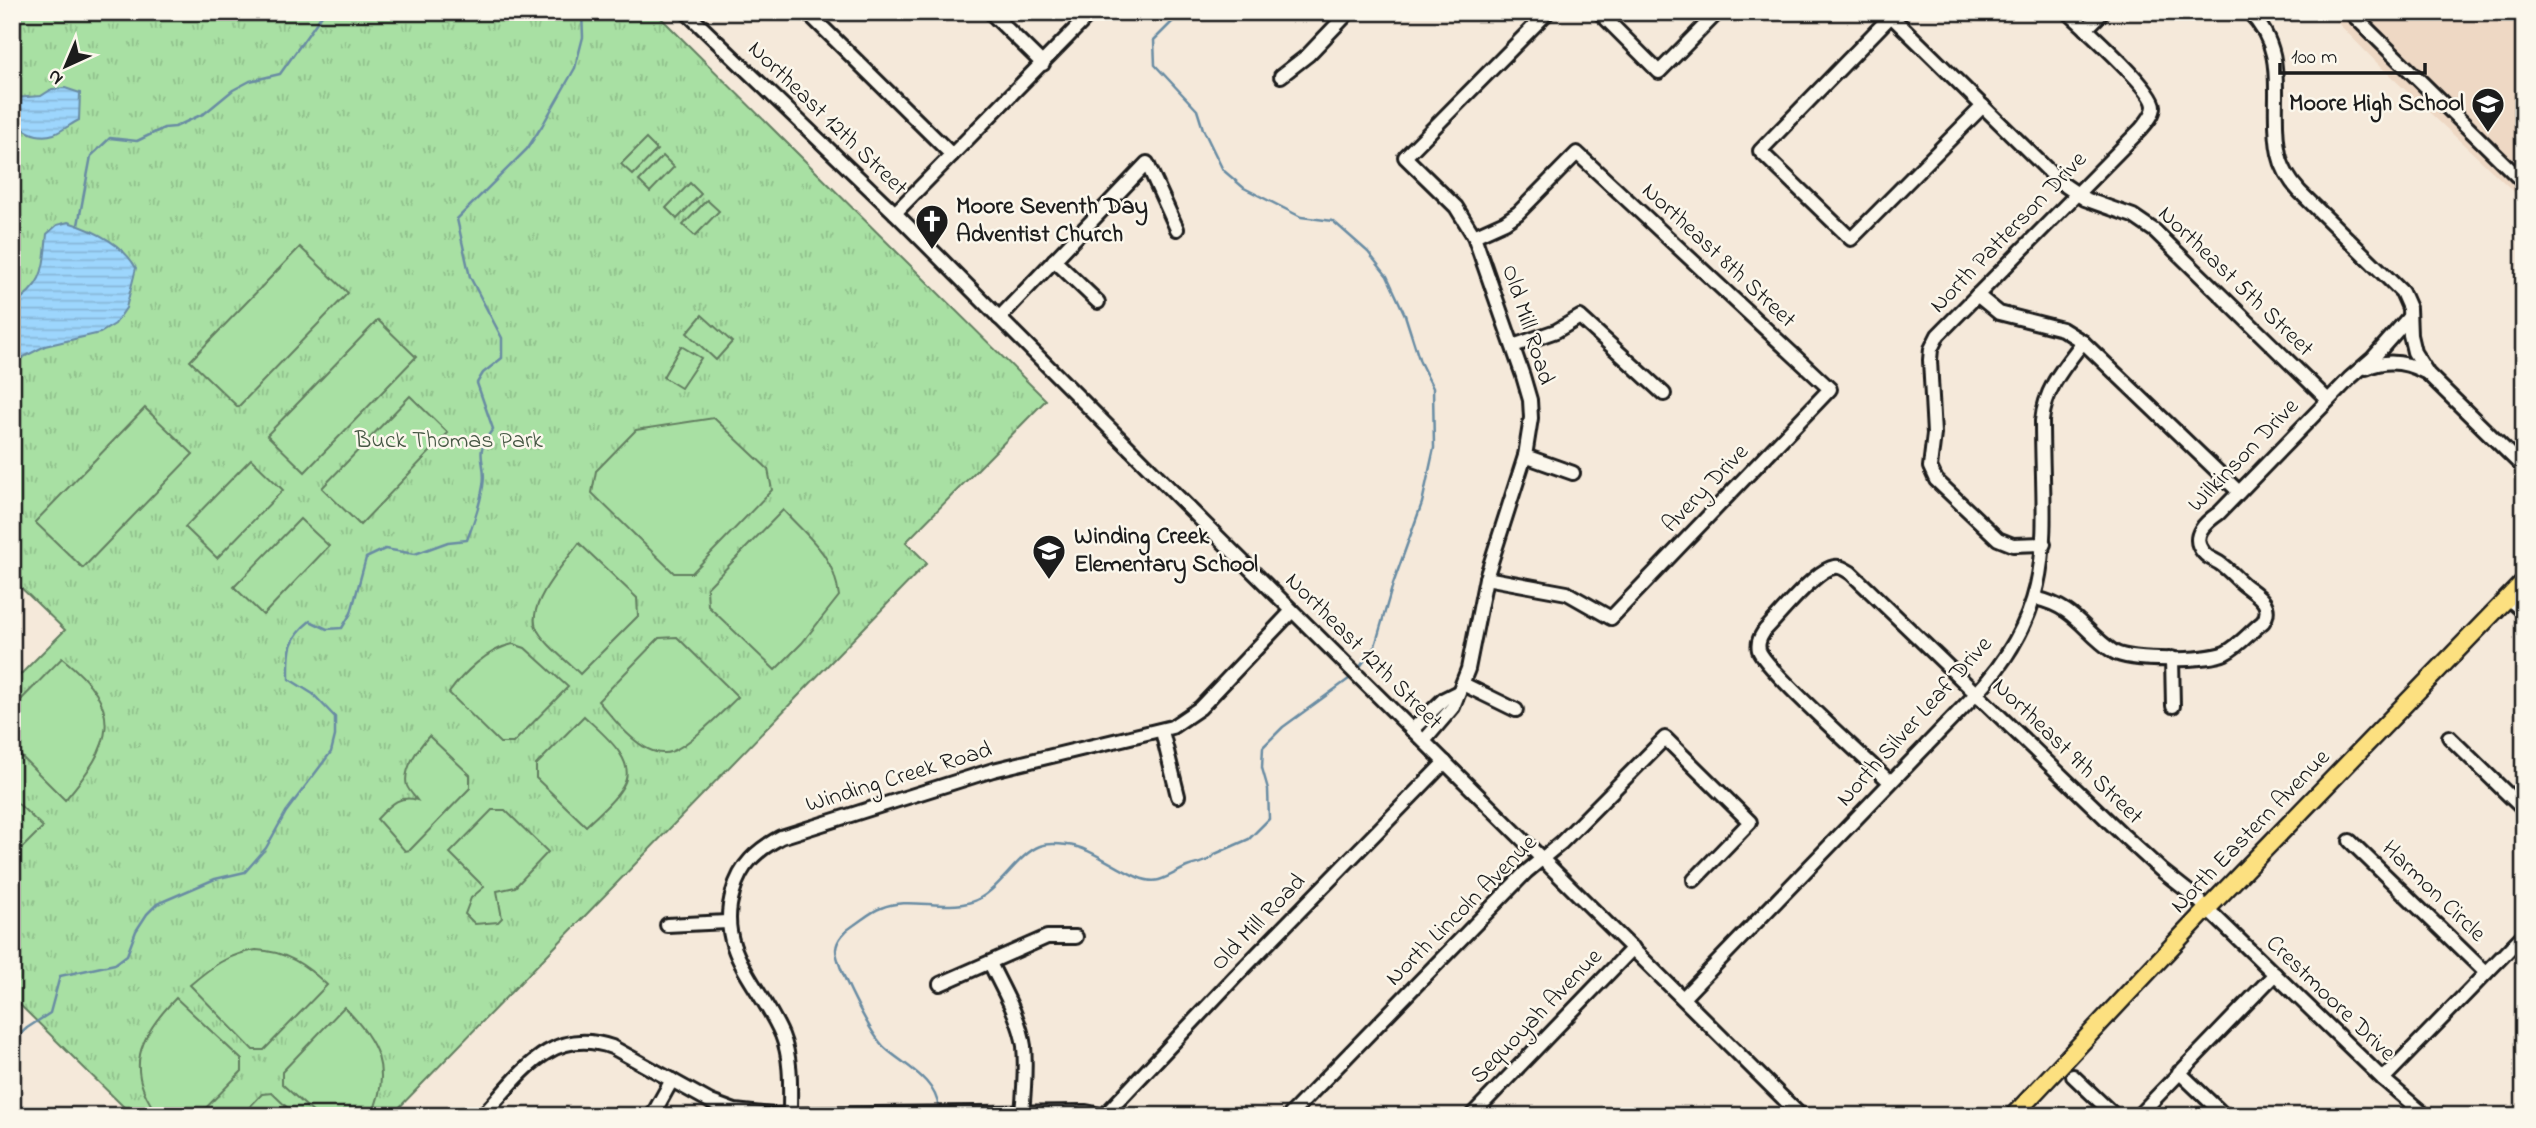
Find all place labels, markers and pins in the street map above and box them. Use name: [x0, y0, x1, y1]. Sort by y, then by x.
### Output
school or university icon: Moore High School: [2469, 85, 2507, 134]
place label: Moore High School: [2289, 87, 2464, 123]
place label: Moore Seventh Day Adventist Church: [956, 190, 1148, 253]
church icon: Moore Seventh Day Adventist Church: [913, 202, 951, 251]
place label: Winding Creek Elementary School: [1074, 520, 1258, 584]
school or university icon: Winding Creek Elementary School: [1030, 532, 1068, 581]

